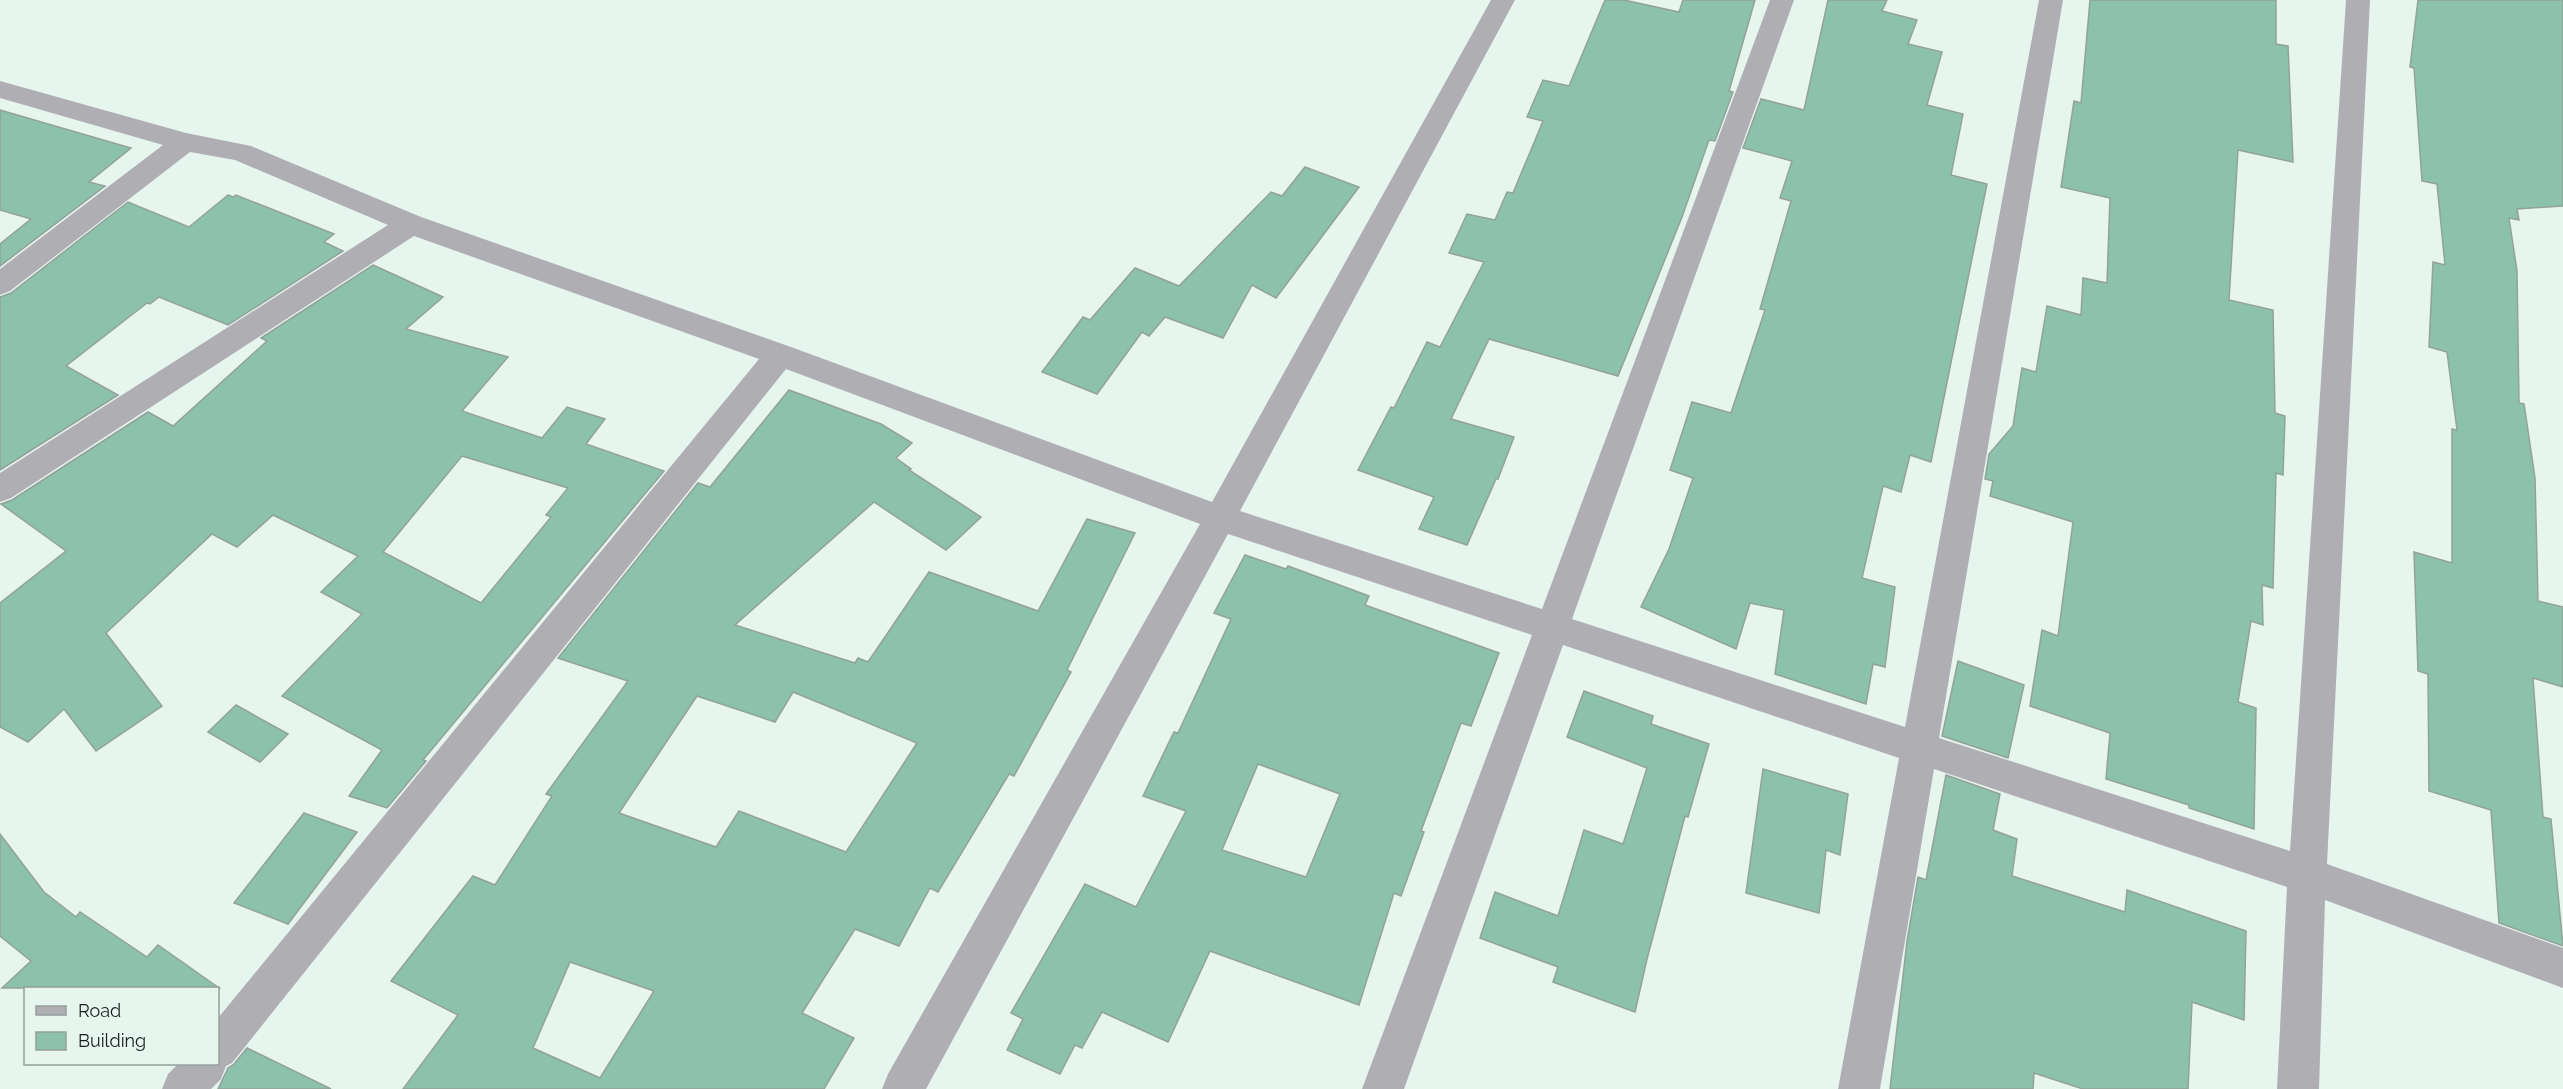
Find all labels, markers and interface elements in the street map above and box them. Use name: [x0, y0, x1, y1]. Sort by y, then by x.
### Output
legend: [24, 987, 219, 1065]
text: Road: [78, 1000, 121, 1021]
text: Building: [78, 1030, 146, 1051]

